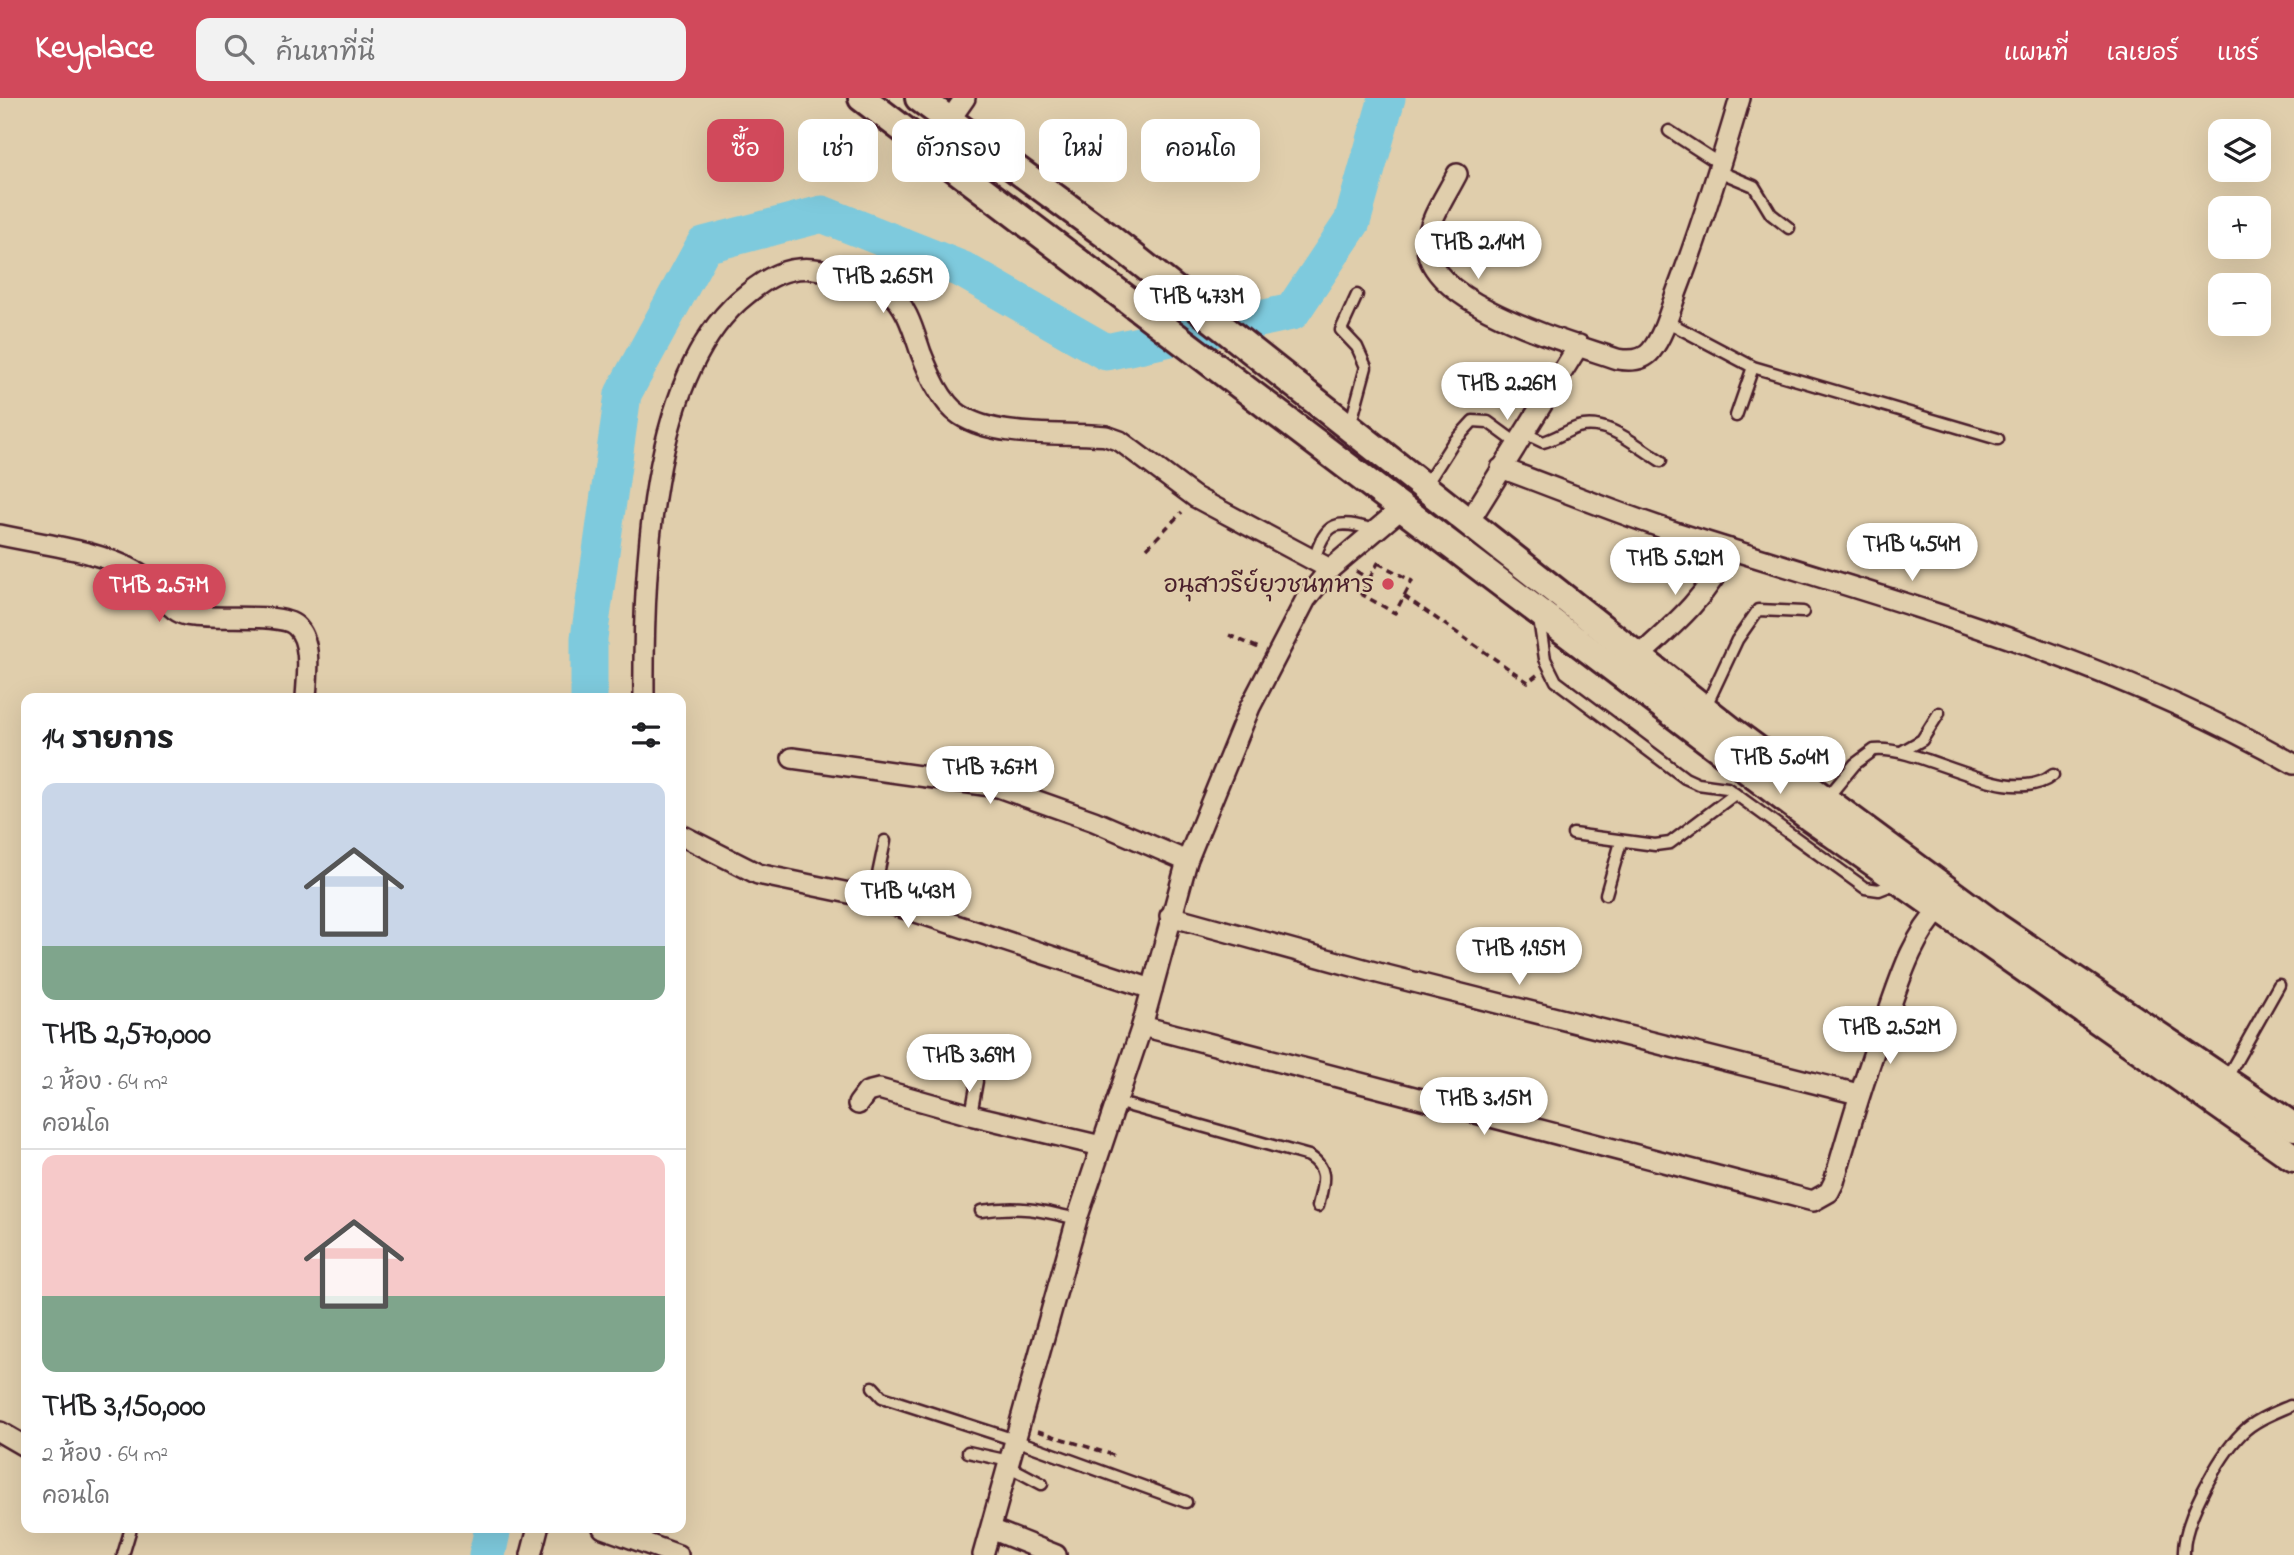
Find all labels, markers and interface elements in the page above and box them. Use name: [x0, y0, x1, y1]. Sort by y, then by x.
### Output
search box: [196, 18, 686, 81]
text: Keyplace: [35, 25, 154, 73]
icon: search: [220, 30, 258, 68]
text: ค้นหาที่นี่: [276, 35, 375, 73]
text: แผนที่: [2004, 37, 2069, 72]
text: เลเยอร์: [2107, 37, 2179, 72]
text: แชร์: [2217, 37, 2259, 72]
chip: ซื้อ: [707, 119, 784, 182]
chip: เช่า: [798, 119, 878, 182]
chip: ตัวกรอง: [892, 119, 1025, 182]
chip: ใหม่: [1039, 119, 1127, 182]
chip: คอนโด: [1141, 119, 1260, 182]
map controls: [2208, 119, 2271, 336]
button: layers: [2208, 119, 2271, 182]
button: +: [2208, 196, 2271, 259]
pin: THB 2.14M: [1398, 222, 1558, 281]
text: THB 2.14M: [1431, 227, 1525, 260]
pin: THB 2.65M: [803, 256, 963, 315]
text: THB 2.65M: [832, 261, 934, 294]
button: −: [2208, 273, 2271, 336]
pin: THB 4.73M: [1117, 275, 1277, 335]
text: THB 4.73M: [1150, 281, 1244, 314]
pin: THB 2.26M: [1427, 362, 1587, 422]
text: THB 2.26M: [1457, 368, 1557, 401]
pin: THB 4.54M: [1832, 524, 1992, 583]
text: THB 4.54M: [1863, 529, 1961, 562]
pin: THB 5.92M: [1595, 538, 1755, 597]
text: THB 5.92M: [1626, 543, 1724, 576]
pin: THB 2.57M: [79, 564, 239, 624]
place label: อนุสาวรีย์ยุวชนทหาร: [1164, 568, 1374, 604]
text: THB 2.57M: [109, 570, 209, 603]
marker: อนุสาวรีย์ยุวชนทหาร: [1380, 576, 1396, 592]
icon: filters: [627, 716, 665, 754]
text: 14 รายการ: [42, 719, 174, 763]
pin: THB 5.04M: [1700, 736, 1860, 796]
text: THB 5.04M: [1731, 742, 1830, 775]
pin: THB 7.67M: [910, 746, 1070, 806]
text: THB 7.67M: [942, 752, 1038, 785]
icon: home: [291, 829, 417, 955]
pin: THB 4.43M: [828, 870, 988, 930]
text: THB 4.43M: [861, 876, 955, 909]
pin: THB 1.95M: [1439, 928, 1599, 987]
text: THB 1.95M: [1472, 933, 1566, 966]
pin: THB 2.52M: [1810, 1006, 1970, 1066]
text: THB 2.52M: [1839, 1012, 1941, 1045]
text: THB 2,570,000: [42, 1014, 211, 1058]
pin: THB 3.69M: [889, 1034, 1049, 1094]
text: THB 3.69M: [923, 1040, 1015, 1073]
text: 2 ห้อง · 64 m²: [42, 1067, 168, 1100]
pin: THB 3.15M: [1404, 1077, 1564, 1137]
text: THB 3.15M: [1436, 1083, 1532, 1116]
text: คอนโด: [42, 1109, 110, 1142]
icon: home: [291, 1201, 417, 1327]
text: THB 3,150,000: [42, 1386, 206, 1430]
text: 2 ห้อง · 64 m²: [42, 1439, 168, 1472]
text: คอนโด: [42, 1481, 110, 1514]

